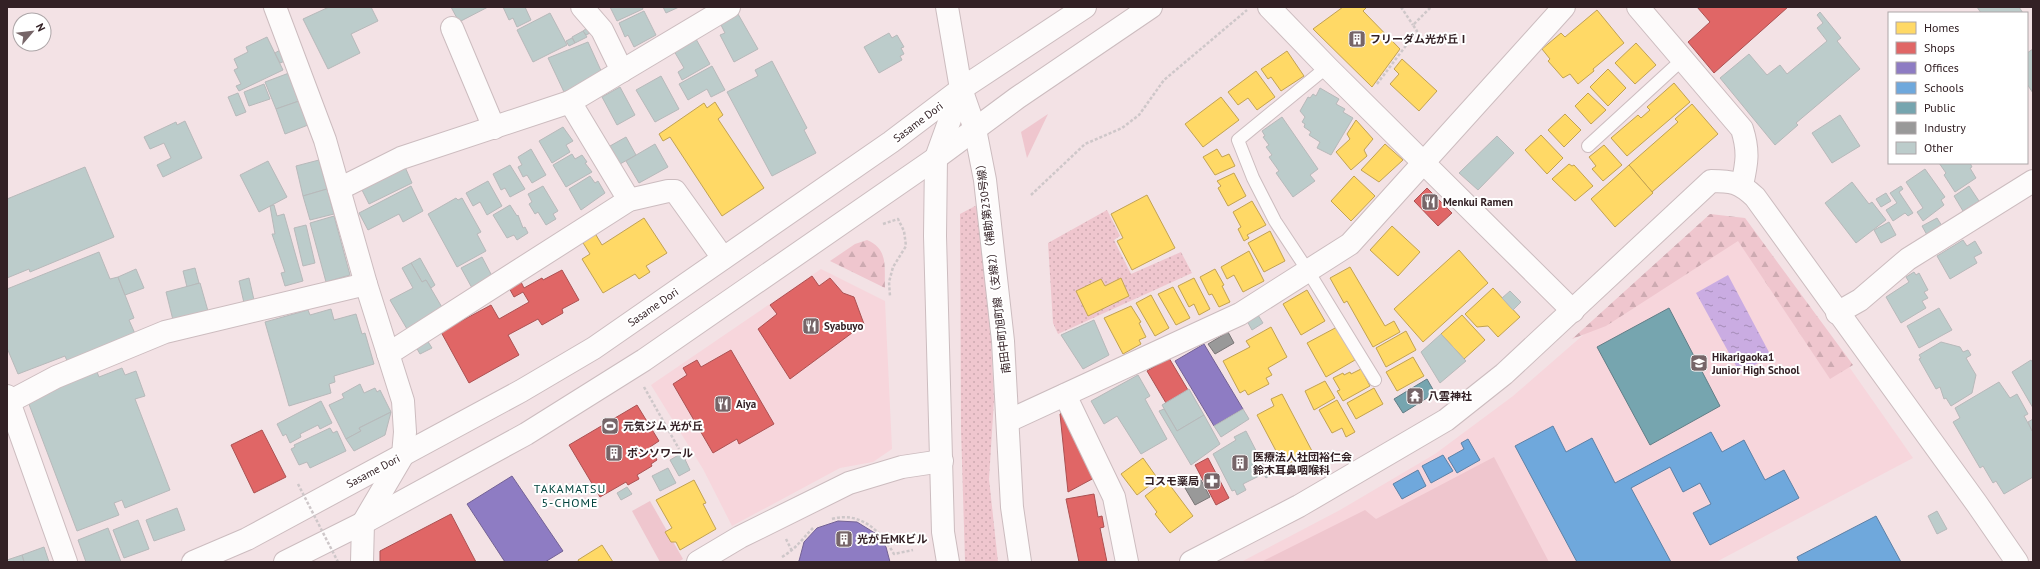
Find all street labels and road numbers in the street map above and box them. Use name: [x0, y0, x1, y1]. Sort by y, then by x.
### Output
street label: Sasame Dori: [890, 99, 946, 145]
street label: 南田中町旭町線（支線2）（補助第230号線）: [973, 158, 1013, 374]
street label: Sasame Dori: [625, 284, 681, 330]
street label: Sasame Dori: [344, 451, 402, 491]

